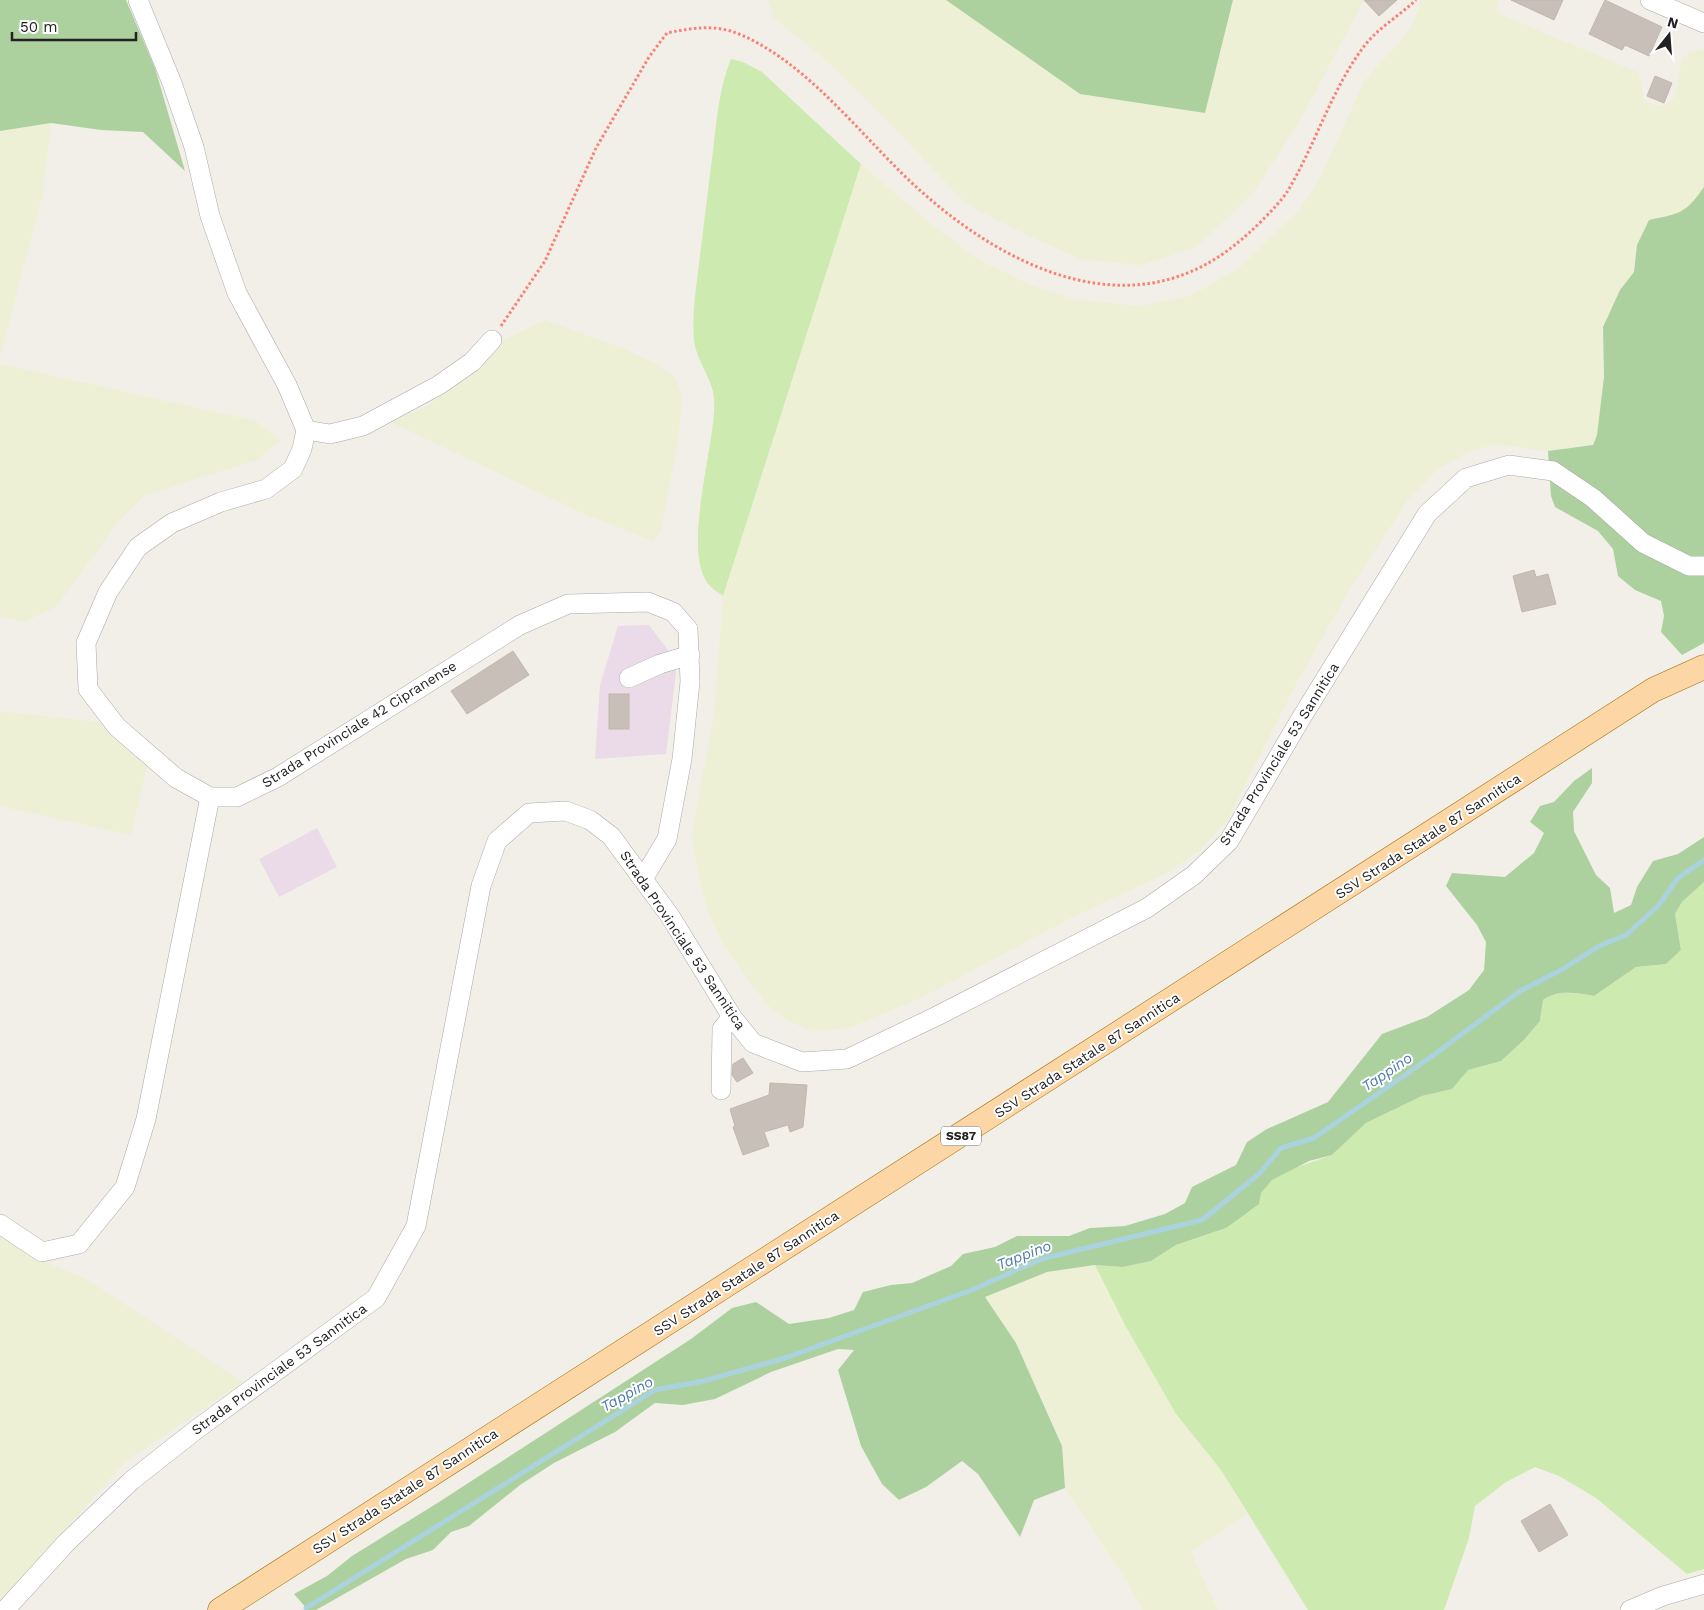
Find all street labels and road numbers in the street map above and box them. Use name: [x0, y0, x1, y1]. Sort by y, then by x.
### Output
street label: Strada Provinciale 42 Cipranense: [259, 657, 459, 791]
street label: Strada Provinciale 53 Sannitica: [1216, 660, 1342, 848]
street label: SSV Strada Statale 87 Sannitica: [1332, 770, 1524, 902]
street label: Strada Provinciale 53 Sannitica: [617, 847, 749, 1033]
street label: SSV Strada Statale 87 Sannitica: [991, 989, 1183, 1121]
road number: SS87: [941, 1126, 981, 1146]
street label: SSV Strada Statale 87 Sannitica: [650, 1207, 842, 1339]
street label: Strada Provinciale 53 Sannitica: [188, 1300, 370, 1438]
street label: SSV Strada Statale 87 Sannitica: [309, 1425, 501, 1557]

